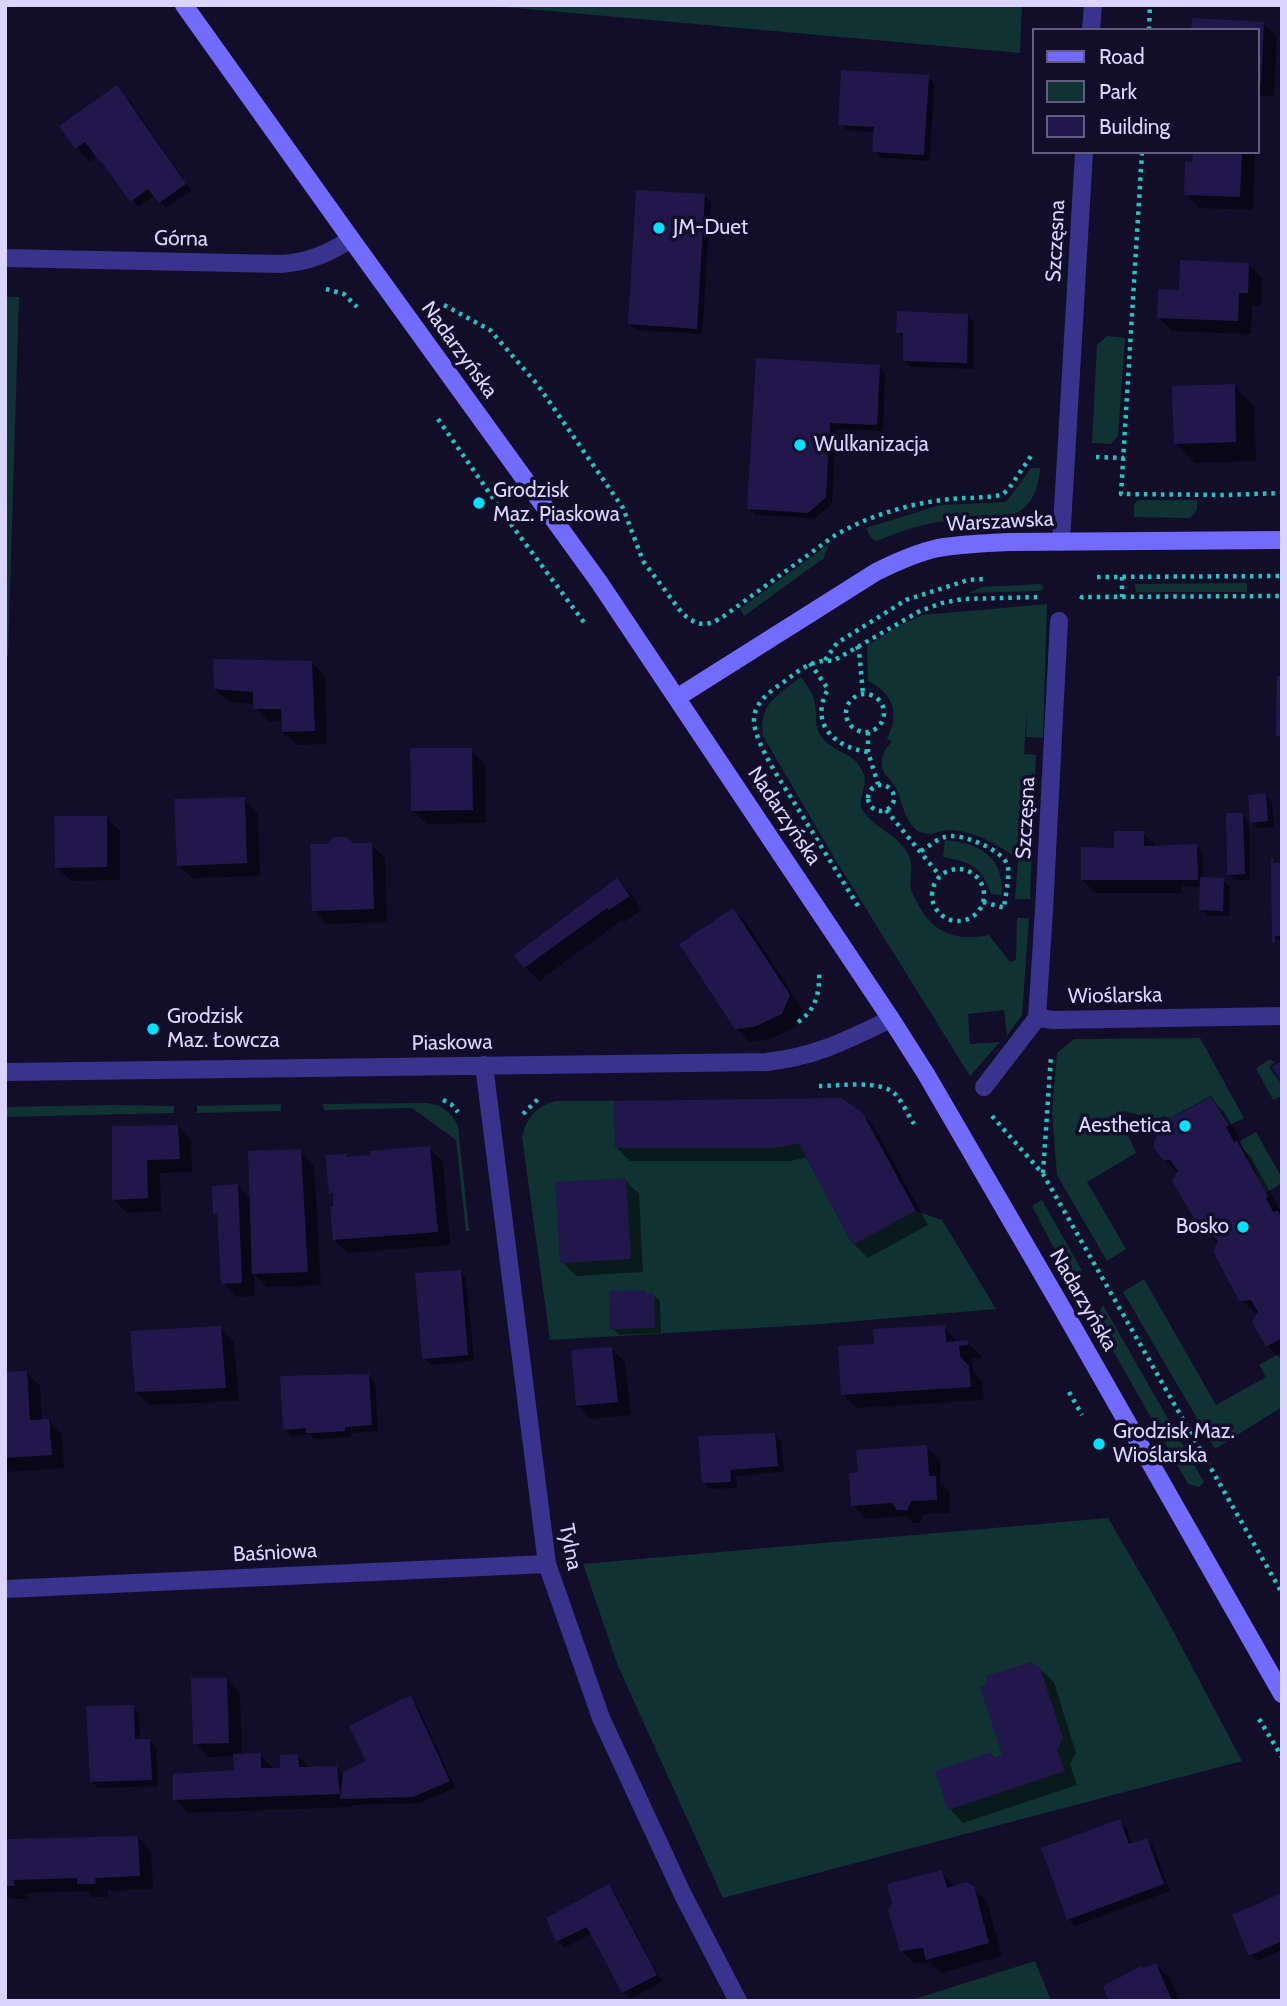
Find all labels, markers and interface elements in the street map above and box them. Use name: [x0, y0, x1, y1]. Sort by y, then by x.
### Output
legend: [1032, 28, 1259, 154]
text: Road: [1099, 44, 1145, 69]
text: Park: [1099, 79, 1137, 104]
text: Building: [1099, 114, 1170, 139]
street label: Szczęsna: [1041, 199, 1071, 283]
place label: JM-Duet: [673, 215, 748, 241]
marker: JM-Duet: [651, 220, 667, 236]
street label: Górna: [154, 226, 208, 252]
street label: Nadarzyńska: [415, 297, 503, 403]
place label: Wulkanizacja: [814, 432, 929, 458]
marker: Wulkanizacja: [792, 437, 808, 453]
place label: Grodzisk Maz. Piaskowa: [493, 478, 620, 528]
marker: Grodzisk Maz. Piaskowa: [471, 495, 487, 511]
street label: Warszawska: [946, 507, 1054, 537]
street label: Nadarzyńska: [742, 762, 826, 870]
street label: Szczęsna: [1011, 776, 1041, 860]
street label: Wioślarska: [1068, 983, 1162, 1009]
place label: Grodzisk Maz. Łowcza: [167, 1004, 280, 1054]
marker: Grodzisk Maz. Łowcza: [145, 1021, 161, 1037]
street label: Piaskowa: [411, 1030, 493, 1056]
place label: Aesthetica: [1078, 1113, 1171, 1139]
marker: Aesthetica: [1177, 1118, 1193, 1134]
place label: Bosko: [1176, 1214, 1229, 1240]
marker: Bosko: [1235, 1219, 1251, 1235]
street label: Nadarzyńska: [1044, 1245, 1122, 1355]
place label: Grodzisk Maz. Wioślarska: [1113, 1419, 1235, 1469]
marker: Grodzisk Maz. Wioślarska: [1091, 1436, 1107, 1452]
street label: Tylna: [553, 1522, 587, 1572]
street label: Baśniowa: [232, 1538, 318, 1568]

